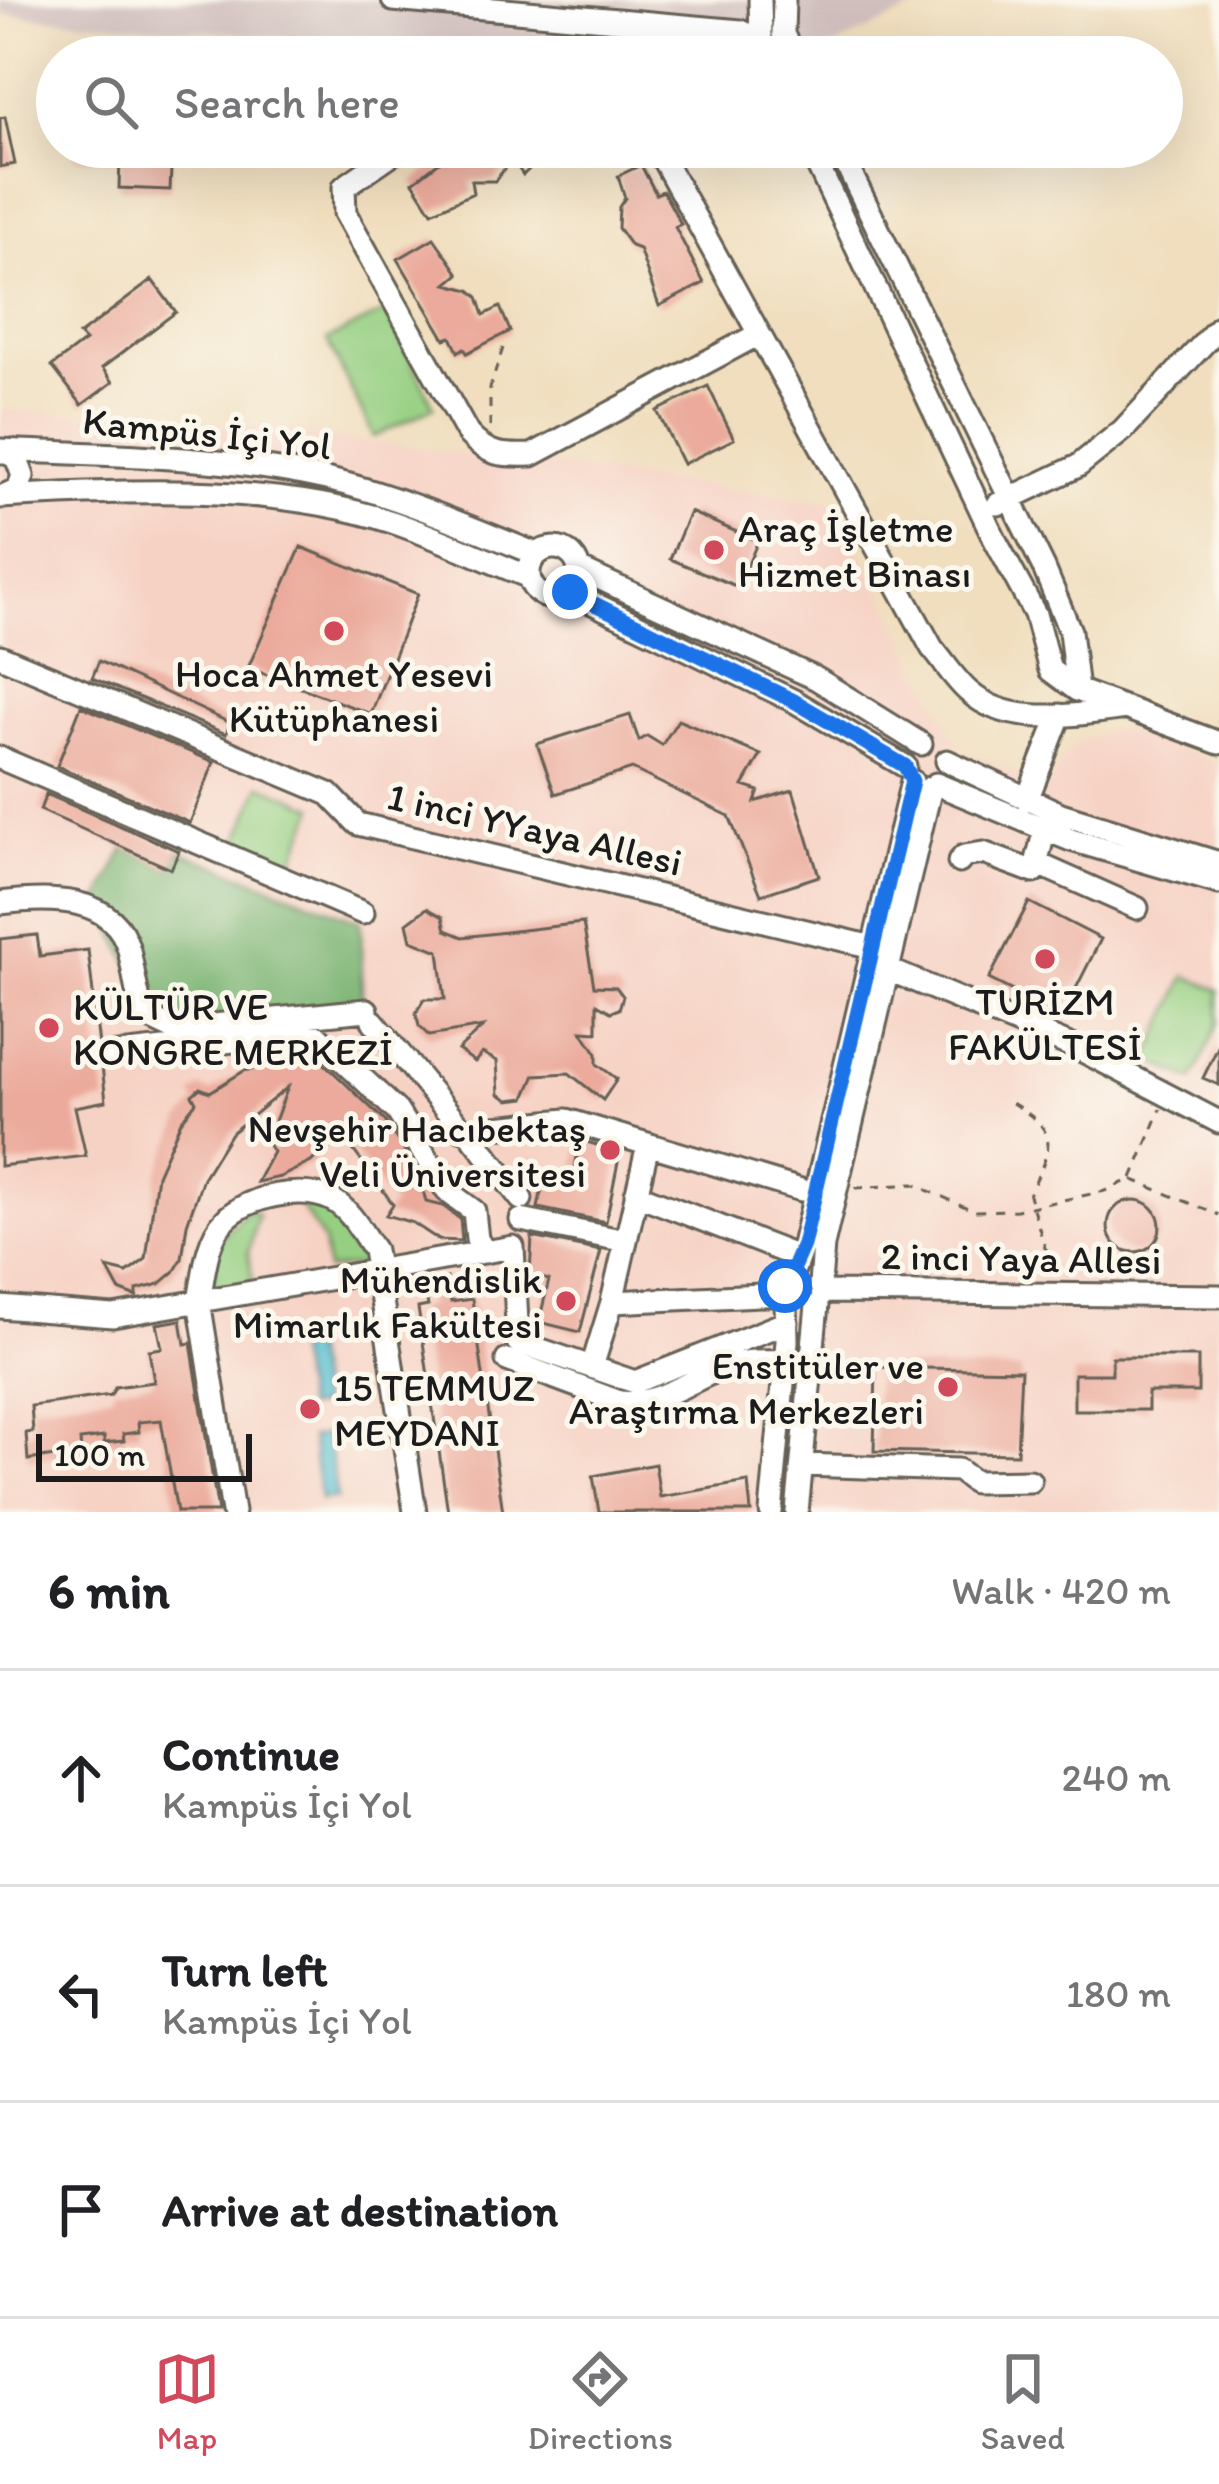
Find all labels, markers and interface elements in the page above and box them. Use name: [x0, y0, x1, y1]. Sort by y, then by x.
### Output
search box: [36, 36, 1183, 168]
icon: search: [78, 69, 144, 135]
text: Search here: [174, 75, 400, 129]
street label: Kampüs İçi Yol: [80, 397, 334, 469]
place label: Araç İşletme Hizmet Binası: [738, 505, 971, 597]
marker: Araç İşletme Hizmet Binası: [701, 537, 727, 563]
route end: [543, 565, 597, 619]
marker: Hoca Ahmet Yesevi Kütüphanesi: [321, 618, 347, 644]
place label: Hoca Ahmet Yesevi Kütüphanesi: [175, 650, 493, 742]
street label: 1 inci YYaya Allesi: [383, 772, 687, 886]
marker: TURİZM FAKÜLTESİ: [1032, 946, 1058, 972]
place label: TURİZM FAKÜLTESİ: [948, 978, 1142, 1070]
place label: KÜLTÜR VE KONGRE MERKEZİ: [73, 983, 393, 1075]
marker: KÜLTÜR VE KONGRE MERKEZİ: [36, 1015, 62, 1041]
place label: Nevşehir Hacıbektaş Veli Üniversitesi: [247, 1105, 586, 1197]
marker: Nevşehir Hacıbektaş Veli Üniversitesi: [597, 1137, 623, 1163]
street label: 2 inci Yaya Allesi: [880, 1232, 1162, 1284]
place label: Mühendislik Mimarlık Fakültesi: [233, 1256, 542, 1348]
route start: [758, 1259, 812, 1313]
marker: Mühendislik Mimarlık Fakültesi: [553, 1288, 579, 1314]
place label: Enstitüler ve Araştırma Merkezleri: [569, 1342, 924, 1434]
place label: 15 TEMMUZ MEYDANI: [334, 1364, 535, 1456]
marker: Enstitüler ve Araştırma Merkezleri: [935, 1374, 961, 1400]
marker: 15 TEMMUZ MEYDANI: [297, 1396, 323, 1422]
scale bar: [36, 1428, 252, 1481]
text: 100 m: [54, 1435, 145, 1474]
text: 6 min: [48, 1560, 170, 1621]
text: Walk · 420 m: [951, 1567, 1171, 1614]
text: Continue: [162, 1727, 340, 1781]
icon: ahead: [48, 1745, 114, 1811]
text: 240 m: [1061, 1754, 1171, 1801]
text: Kampüs İçi Yol: [162, 1781, 412, 1828]
text: Turn left: [162, 1943, 328, 1997]
icon: left: [48, 1961, 114, 2027]
text: 180 m: [1066, 1970, 1171, 2017]
text: Kampüs İçi Yol: [162, 1997, 412, 2044]
icon: arrive: [48, 2177, 114, 2243]
text: Arrive at destination: [162, 2183, 558, 2237]
tab: Map: [154, 2346, 220, 2457]
tab: Directions: [528, 2346, 673, 2457]
tab: Saved: [981, 2346, 1065, 2457]

